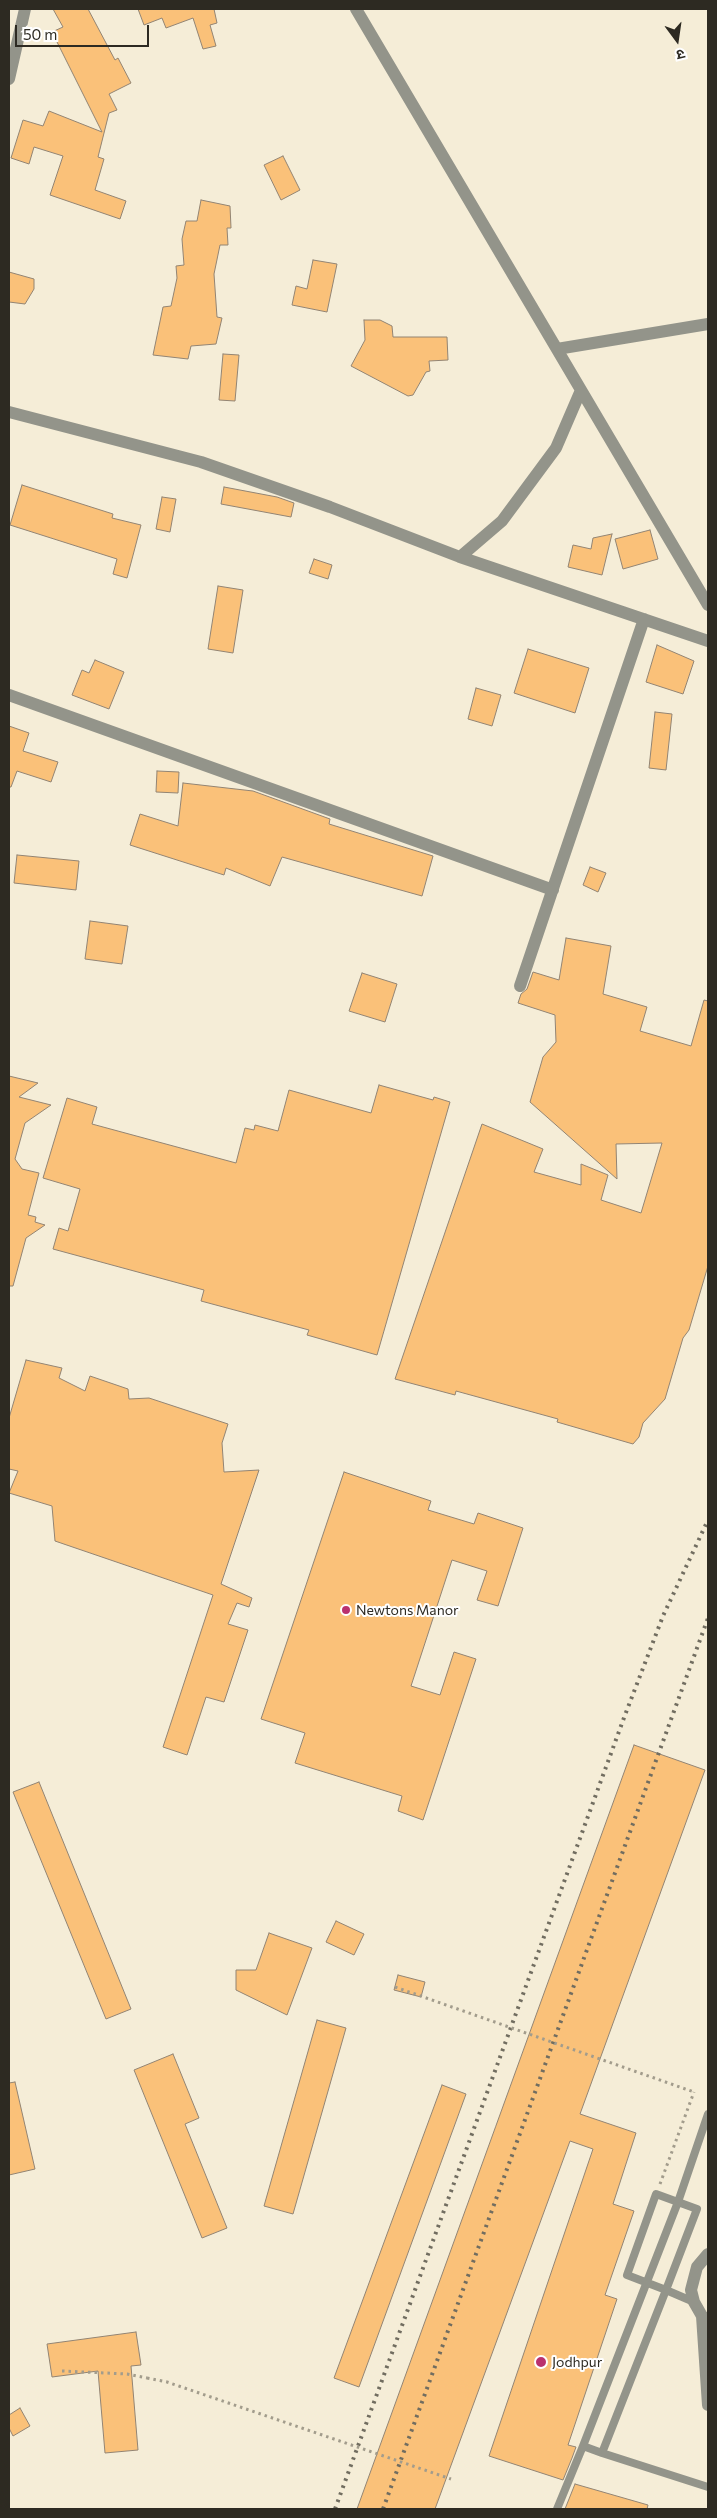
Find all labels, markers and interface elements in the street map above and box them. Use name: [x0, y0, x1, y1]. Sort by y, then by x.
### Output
scale bar: [18, 15, 151, 47]
north arrow: [652, 15, 702, 65]
text: 50 m: [23, 25, 57, 43]
text: उ: [675, 46, 687, 64]
place label: Newtons Manor: [356, 1602, 459, 1618]
marker: Newtons Manor: [340, 1604, 352, 1616]
place label: Jodhpur: [552, 2354, 602, 2370]
marker: Jodhpur: [534, 2355, 548, 2369]

